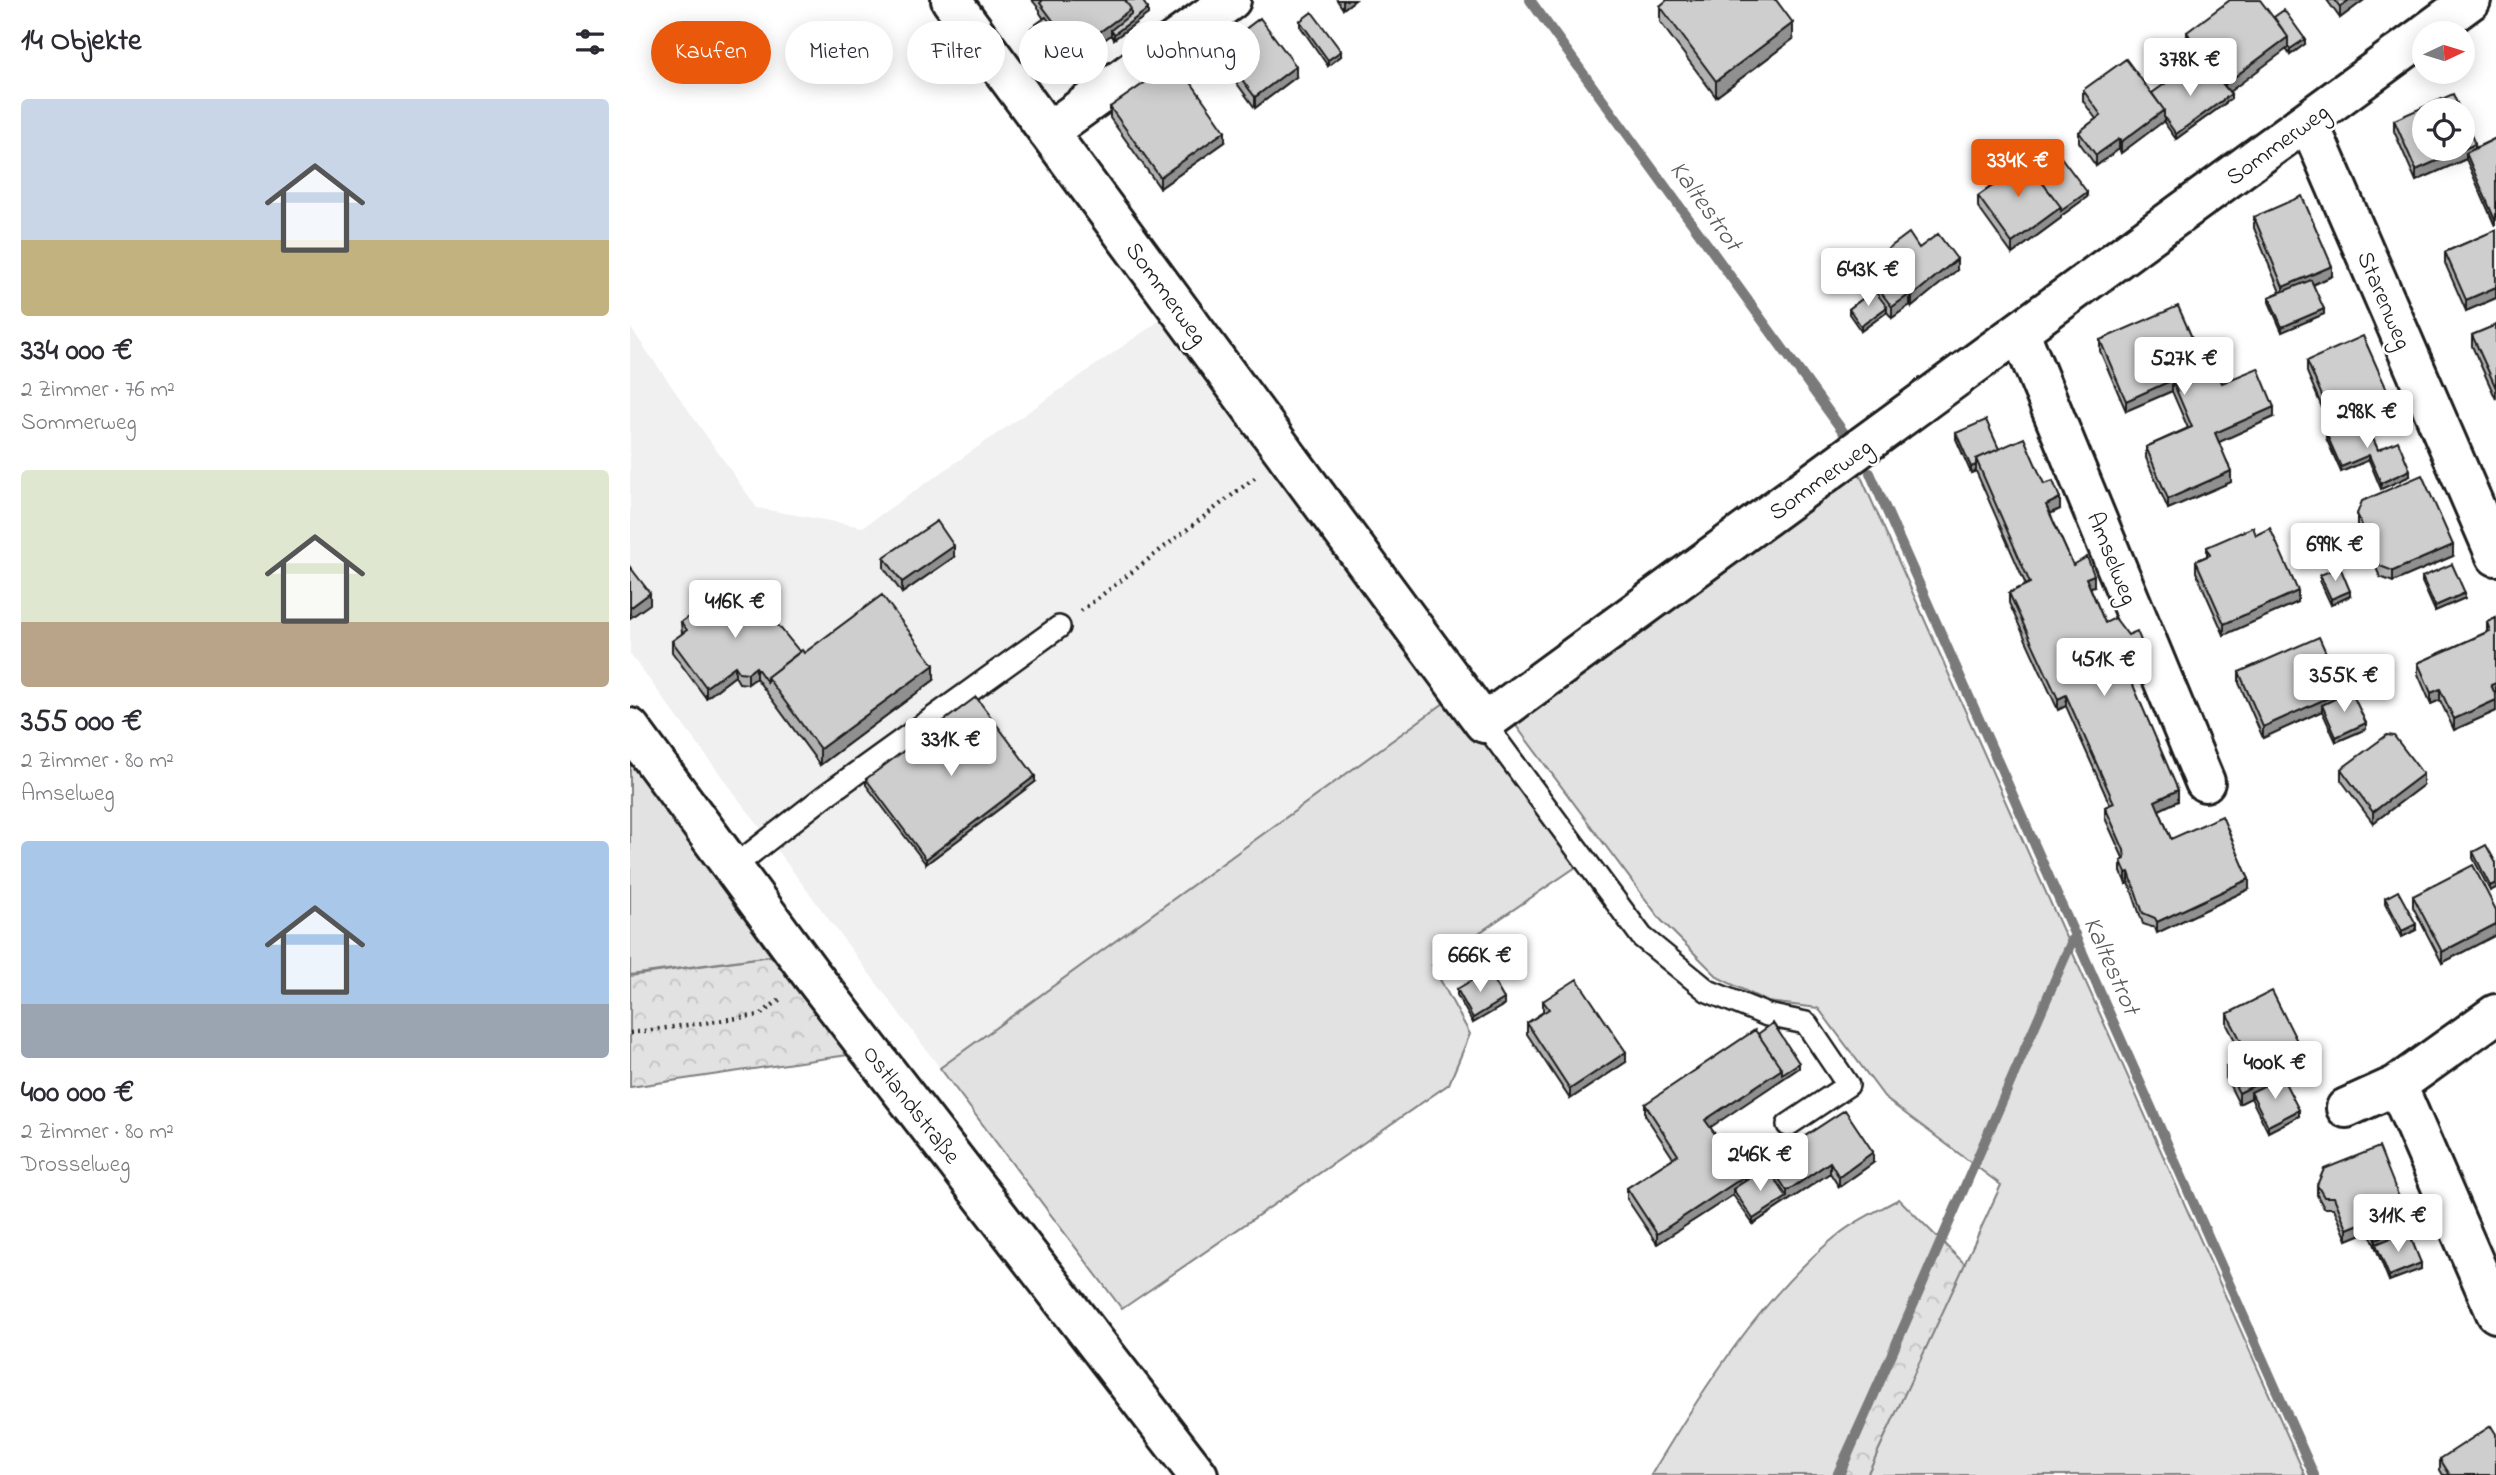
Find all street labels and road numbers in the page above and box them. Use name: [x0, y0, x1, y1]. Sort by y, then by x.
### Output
street label: Sommerweg: [2219, 96, 2338, 196]
street label: Sommerweg: [1115, 235, 1215, 354]
street label: Starenweg: [2346, 246, 2419, 356]
street label: Sommerweg: [1762, 431, 1881, 531]
street label: Amselweg: [2076, 507, 2145, 611]
street label: Ostlandstraße: [852, 1039, 968, 1173]

